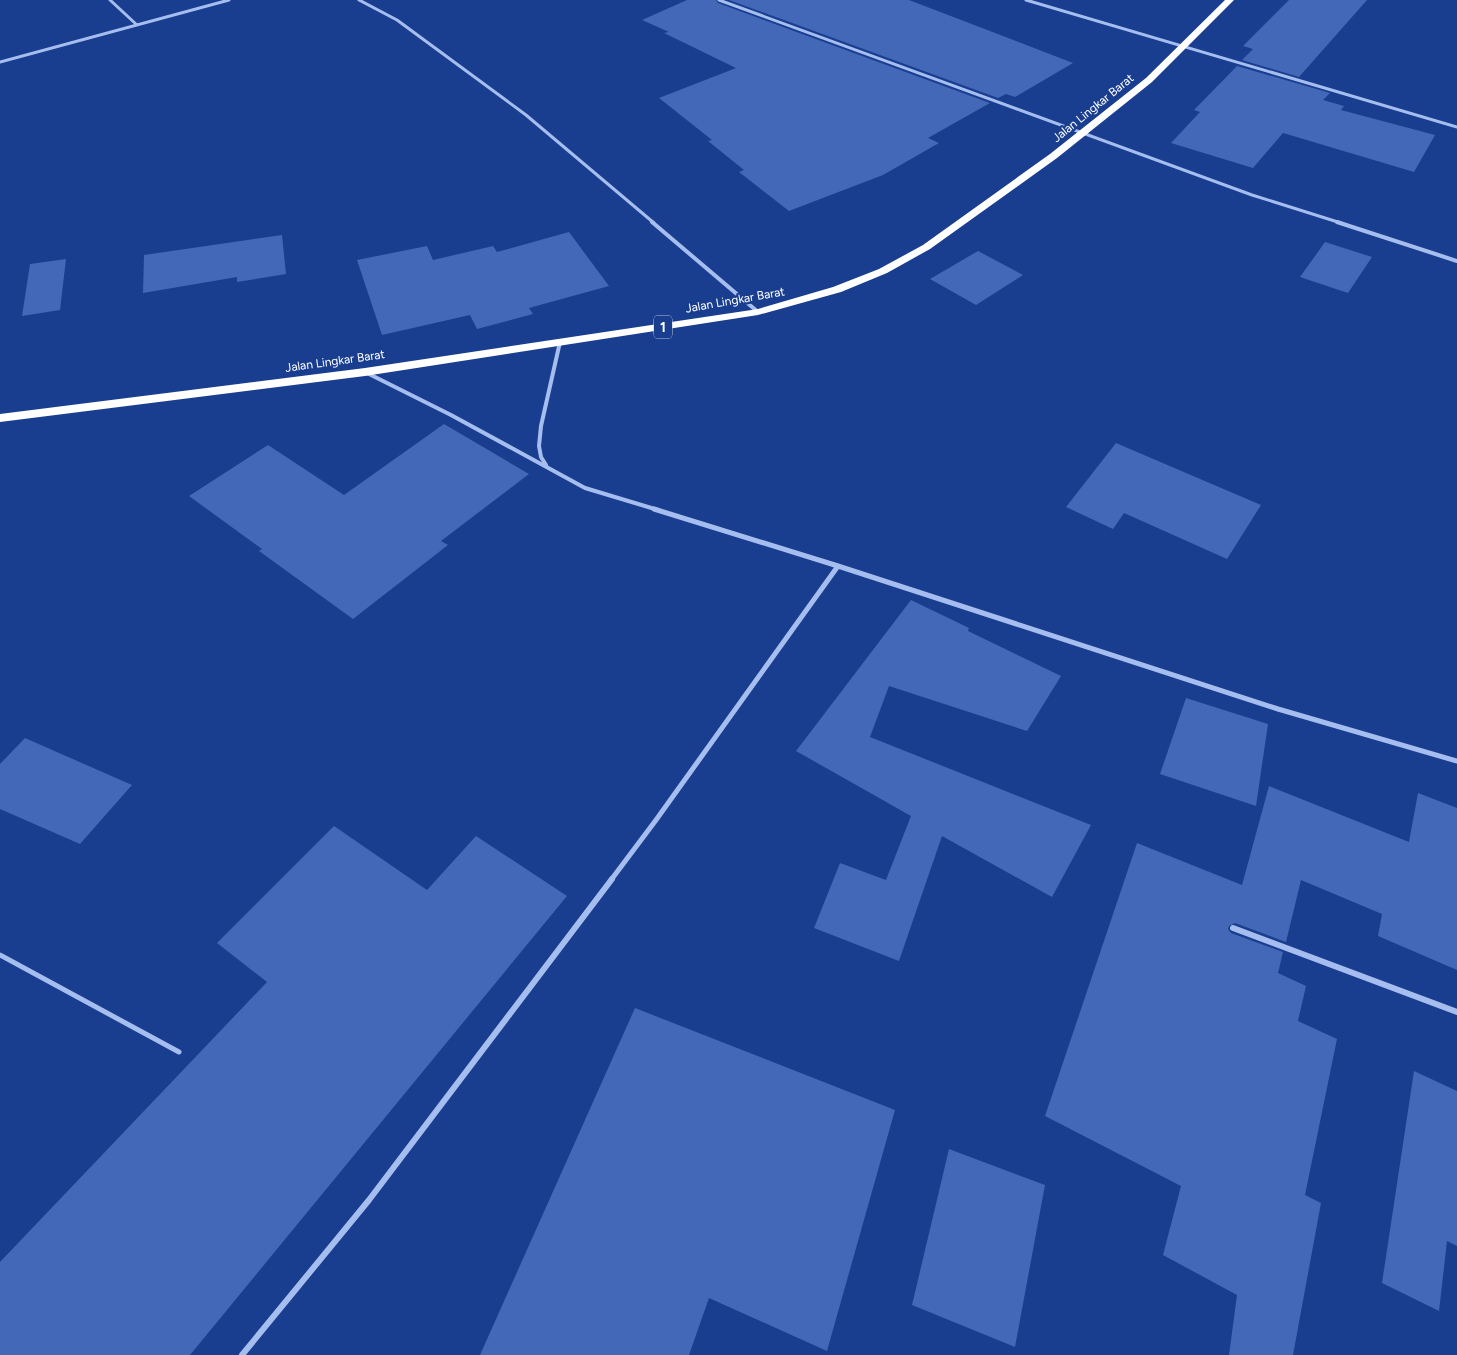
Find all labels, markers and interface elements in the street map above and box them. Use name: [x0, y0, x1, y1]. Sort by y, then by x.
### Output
street label: Jalan Lingkar Barat: [1050, 71, 1137, 145]
street label: Jalan Lingkar Barat: [684, 284, 786, 316]
road number: 1: [654, 316, 672, 338]
street label: Jalan Lingkar Barat: [284, 347, 386, 375]

